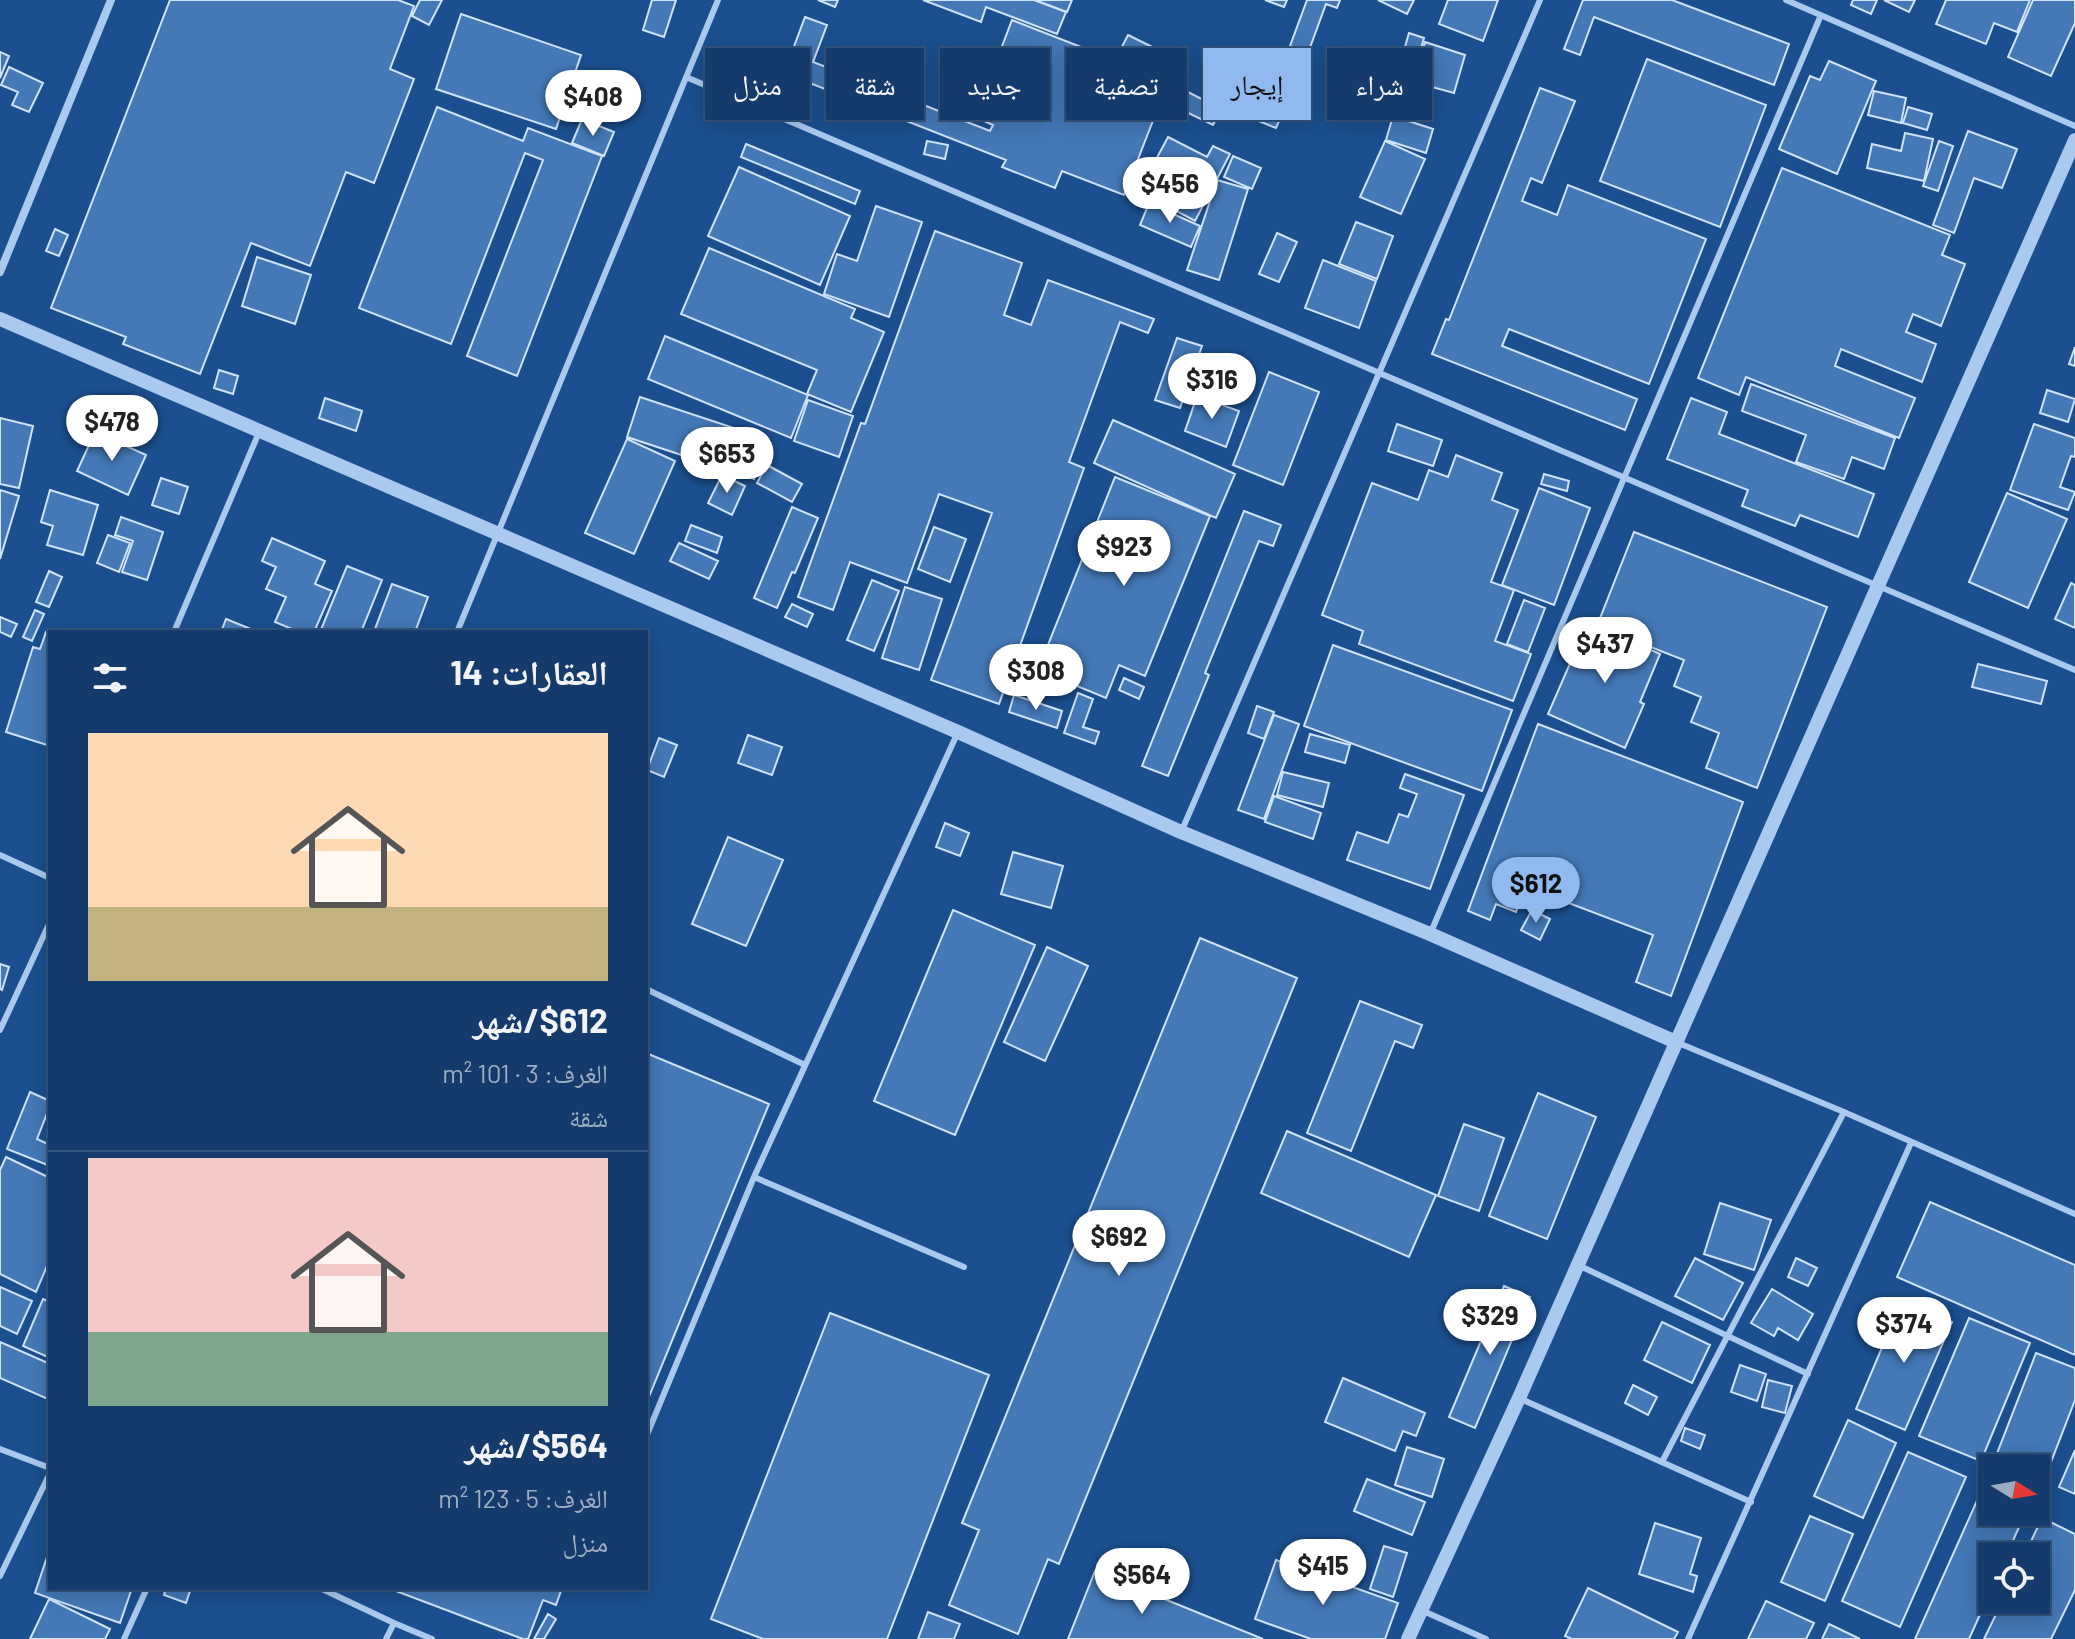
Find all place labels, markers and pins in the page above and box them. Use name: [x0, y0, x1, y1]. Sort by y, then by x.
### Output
pin: $408: [546, 70, 640, 138]
pin: $456: [1123, 157, 1217, 225]
pin: $316: [1165, 353, 1259, 421]
pin: $478: [65, 395, 159, 463]
pin: $653: [680, 427, 774, 495]
pin: $923: [1077, 520, 1171, 588]
pin: $437: [1558, 617, 1652, 685]
pin: $308: [989, 644, 1083, 712]
pin: $612: [1489, 857, 1583, 925]
pin: $692: [1072, 1210, 1166, 1278]
pin: $329: [1443, 1289, 1537, 1357]
pin: $374: [1857, 1297, 1951, 1365]
pin: $415: [1276, 1539, 1370, 1607]
pin: $564: [1095, 1548, 1189, 1616]

